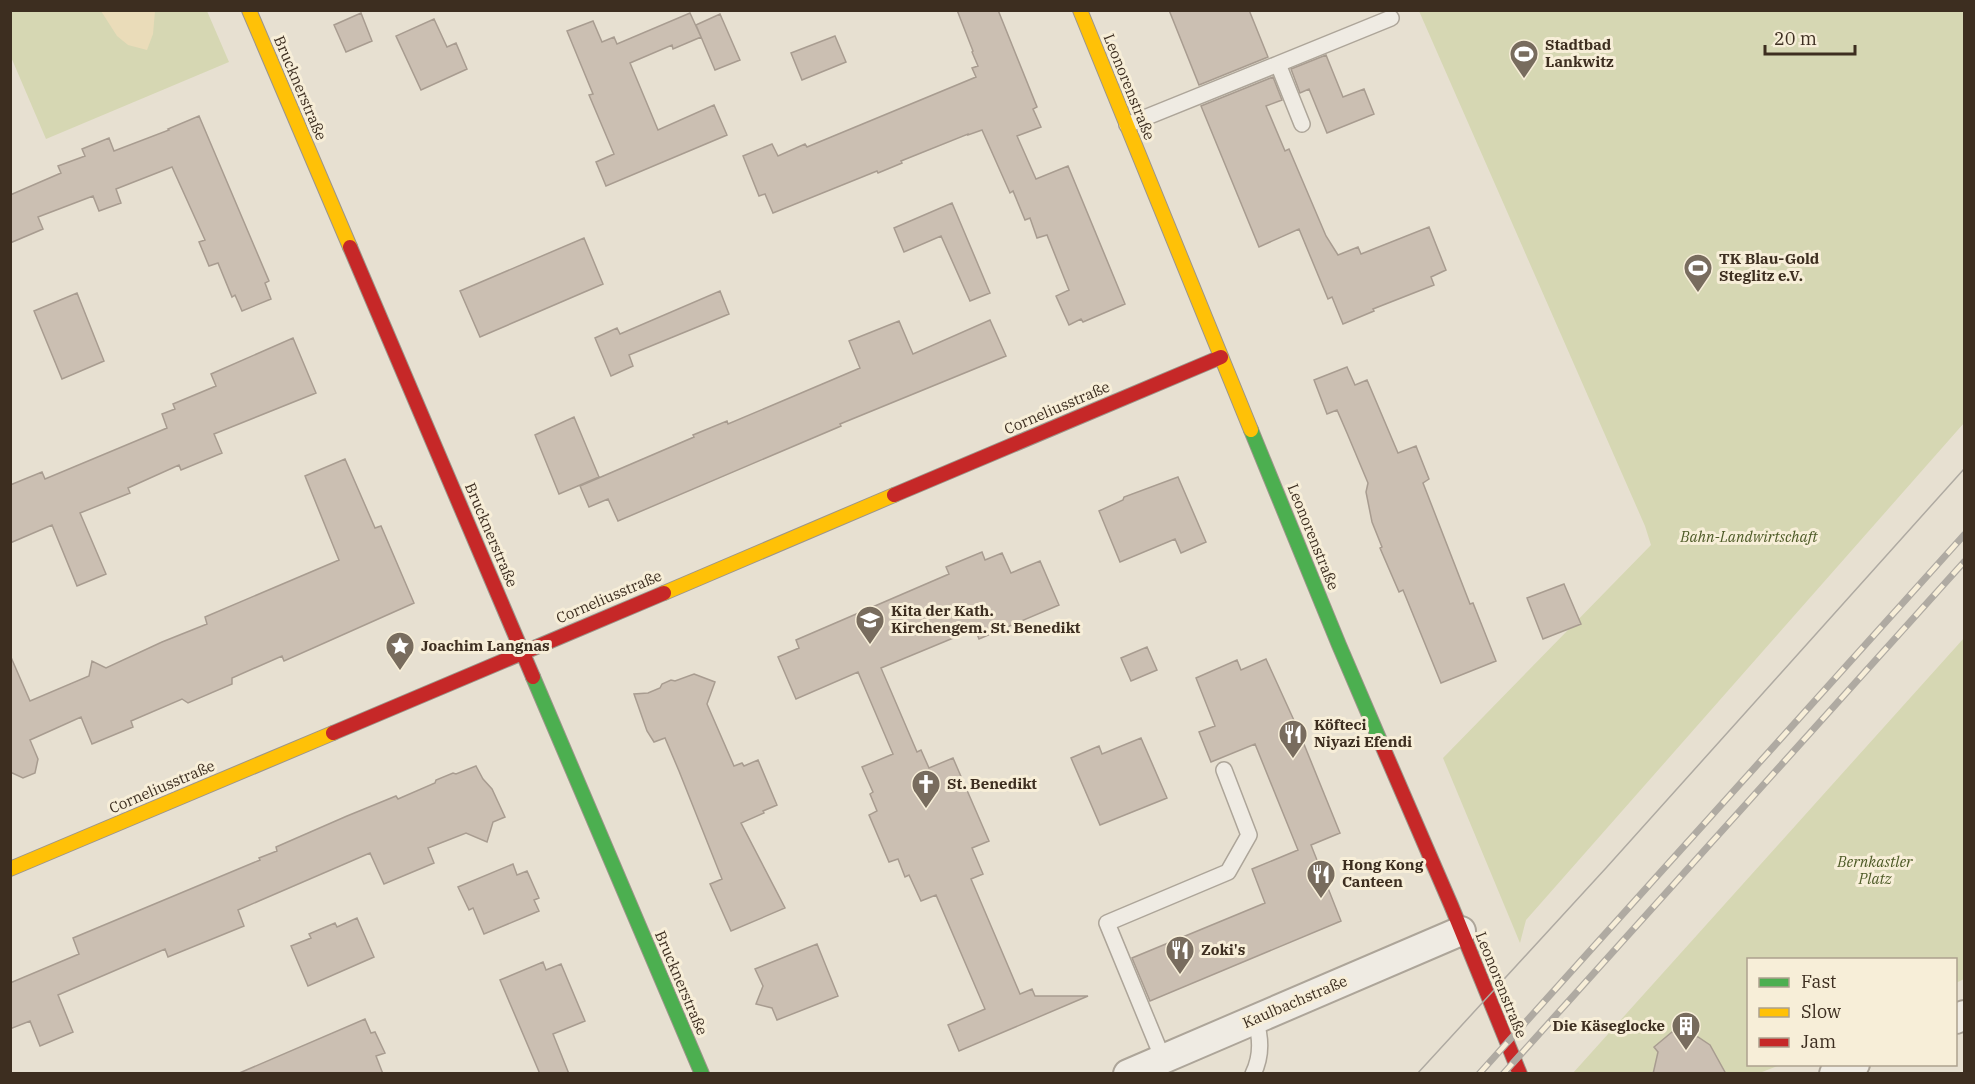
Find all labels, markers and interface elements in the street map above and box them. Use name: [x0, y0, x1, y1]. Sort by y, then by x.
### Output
scale bar: [1765, 18, 1855, 56]
text: 20 m: [1774, 27, 1817, 50]
street label: Leonorenstraße: [1100, 31, 1159, 143]
street label: Brucknerstraße: [270, 33, 331, 143]
place label: Stadtbad Lankwitz: [1545, 35, 1614, 71]
sports icon: Stadtbad Lankwitz: [1508, 38, 1540, 80]
place label: TK Blau-Gold Steglitz e.V.: [1719, 249, 1820, 285]
sports icon: TK Blau-Gold Steglitz e.V.: [1682, 252, 1714, 294]
street label: Corneliusstraße: [1001, 377, 1113, 438]
street label: Brucknerstraße: [461, 480, 522, 590]
street label: Leonorenstraße: [1284, 481, 1343, 593]
park label: Bahn-Landwirtschaft: [1679, 527, 1818, 546]
street label: Corneliusstraße: [553, 566, 665, 627]
place label: Kita der Kath. Kirchengem. St. Benedikt: [891, 601, 1081, 637]
school or university icon: Kita der Kath. Kirchengem. St. Benedikt: [854, 604, 886, 646]
place icon: Joachim Langnas: [384, 630, 416, 672]
place label: Joachim Langnas: [421, 636, 550, 655]
place label: Köfteci Niyazi Efendi: [1314, 715, 1412, 751]
restaurant icon: Köfteci Niyazi Efendi: [1277, 718, 1309, 760]
street label: Corneliusstraße: [106, 756, 218, 817]
church icon: St. Benedikt: [910, 768, 942, 810]
place label: St. Benedikt: [947, 774, 1037, 793]
park label: Bernkastler Platz: [1836, 852, 1913, 888]
place label: Hong Kong Canteen: [1342, 855, 1424, 891]
restaurant icon: Hong Kong Canteen: [1305, 858, 1337, 900]
street label: Brucknerstraße: [651, 928, 712, 1038]
street label: Leonorenstraße: [1472, 929, 1531, 1041]
restaurant icon: Zoki's: [1164, 934, 1196, 976]
place label: Zoki's: [1201, 940, 1245, 959]
legend: [1747, 958, 1957, 1066]
text: Fast: [1801, 970, 1836, 993]
street label: Kaulbachstraße: [1240, 971, 1350, 1032]
text: Slow: [1801, 1000, 1841, 1023]
building icon: Die Käseglocke: [1670, 1010, 1702, 1052]
place label: Die Käseglocke: [1553, 1016, 1665, 1035]
text: Jam: [1801, 1030, 1836, 1053]

